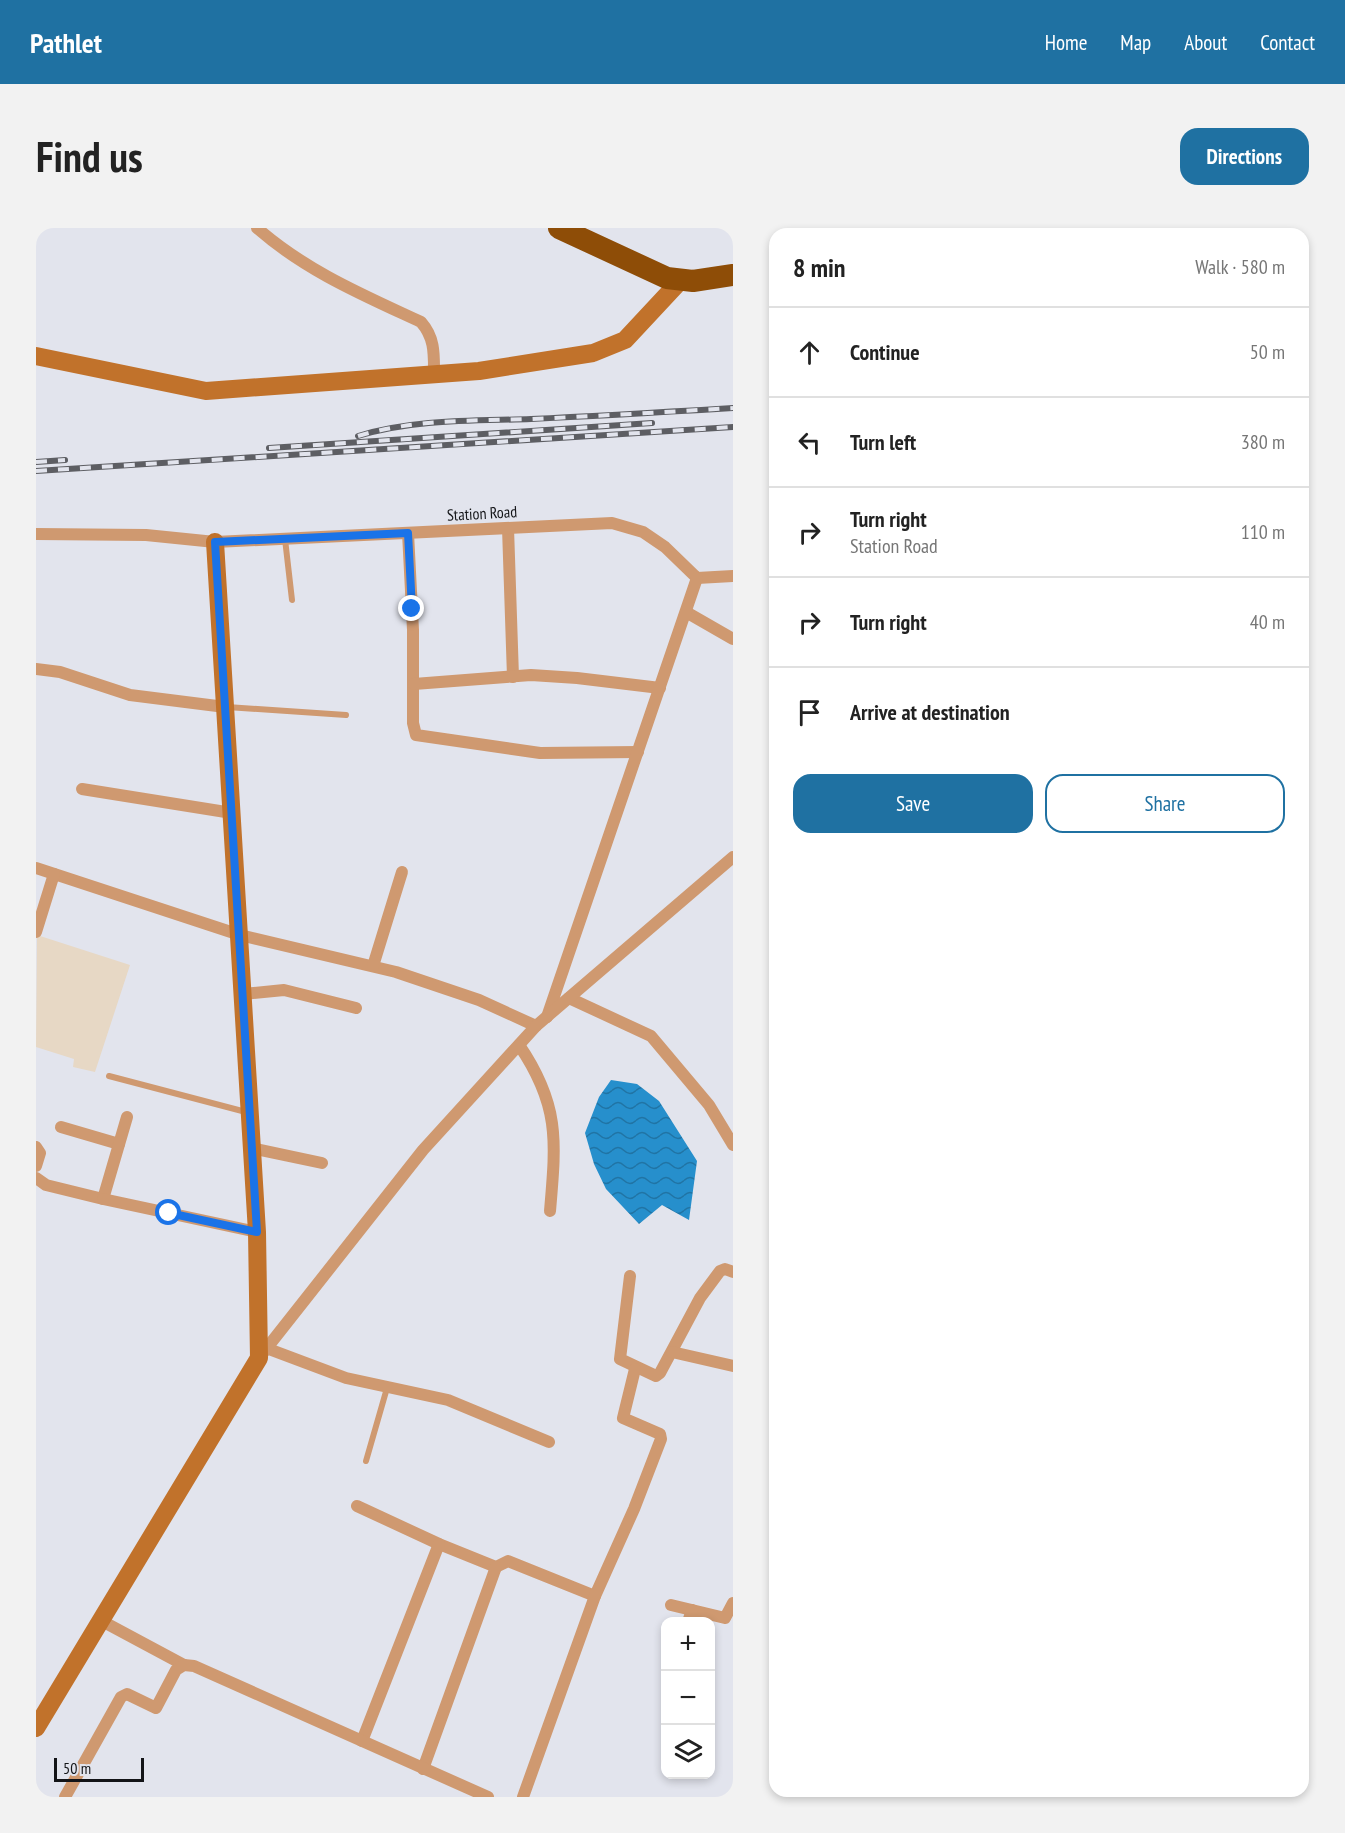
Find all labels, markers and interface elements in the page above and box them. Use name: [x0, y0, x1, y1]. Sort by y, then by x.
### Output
text: Pathlet: [30, 24, 102, 61]
text: Home: [1045, 29, 1087, 56]
text: Map: [1120, 29, 1151, 56]
text: About: [1184, 29, 1227, 56]
text: Contact: [1260, 29, 1315, 56]
button: Directions: [1180, 128, 1309, 185]
text: Find us: [36, 129, 143, 184]
text: 8 min: [793, 251, 846, 284]
text: Walk · 580 m: [1195, 254, 1285, 280]
icon: ahead: [793, 336, 826, 369]
text: Continue: [850, 338, 920, 366]
text: 50 m: [1250, 339, 1285, 365]
icon: left: [793, 426, 826, 459]
text: Turn left: [850, 428, 916, 456]
text: 380 m: [1241, 429, 1285, 455]
street label: Station Road: [446, 501, 518, 525]
text: Turn right: [850, 505, 927, 533]
icon: right: [793, 516, 826, 549]
text: 110 m: [1241, 519, 1285, 545]
text: Station Road: [850, 533, 938, 559]
route end: [398, 595, 424, 621]
icon: right: [793, 606, 826, 639]
text: Turn right: [850, 608, 927, 636]
text: 40 m: [1250, 609, 1285, 635]
icon: arrive: [793, 696, 826, 729]
text: Arrive at destination: [850, 698, 1010, 726]
button: Save: [793, 774, 1033, 833]
button: Share: [1045, 774, 1285, 833]
route start: [155, 1199, 181, 1225]
map controls: [661, 1617, 715, 1779]
button: +: [661, 1617, 715, 1671]
button: −: [661, 1671, 715, 1725]
button: layers: [661, 1725, 715, 1779]
scale bar: [54, 1755, 144, 1782]
text: 50 m: [63, 1758, 91, 1778]

